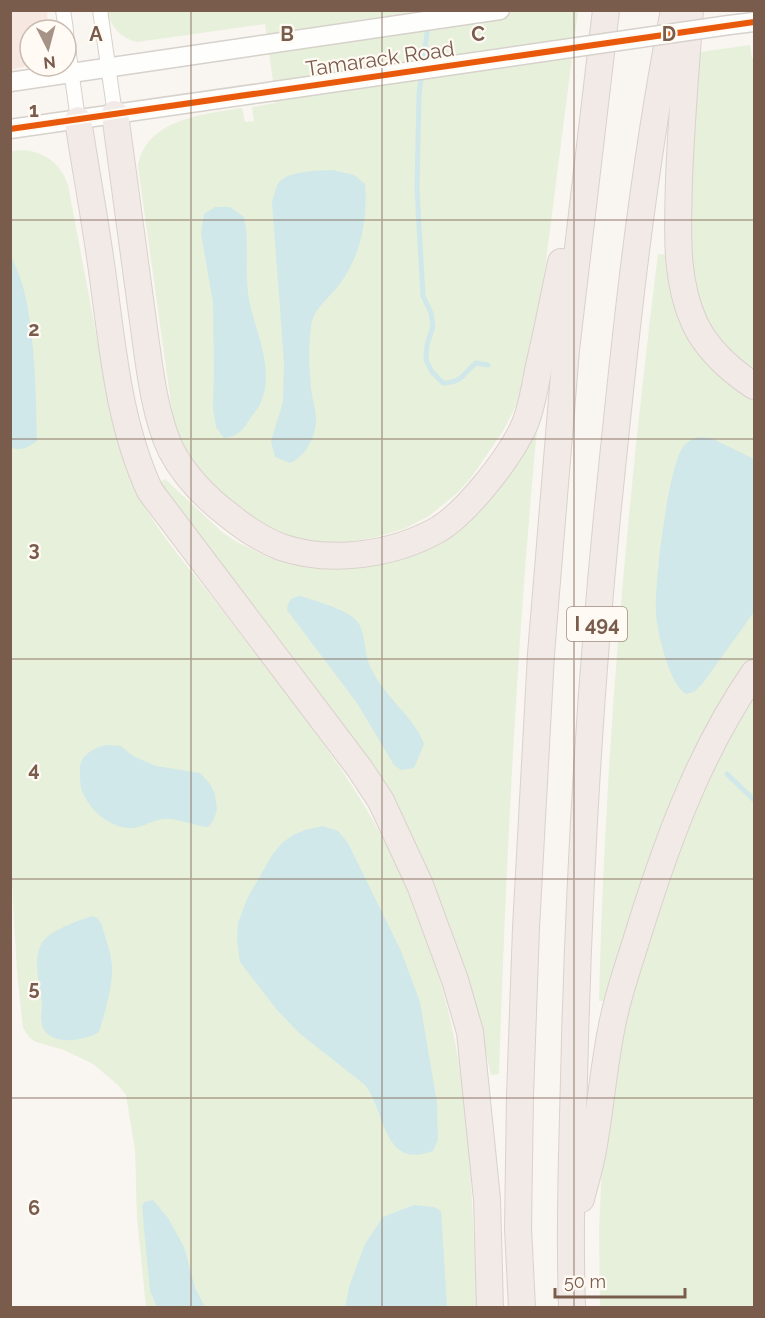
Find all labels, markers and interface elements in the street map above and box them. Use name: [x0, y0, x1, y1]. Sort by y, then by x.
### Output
north arrow: [18, 18, 78, 78]
text: A: [89, 22, 103, 46]
text: B: [280, 22, 294, 46]
text: C: [471, 22, 485, 46]
text: D: [662, 22, 676, 46]
street label: Tamarack Road: [304, 36, 456, 81]
text: N: [42, 52, 57, 73]
text: 1: [29, 98, 39, 122]
text: 2: [28, 317, 40, 341]
text: 3: [28, 537, 40, 561]
road number: I 494: [567, 607, 627, 641]
text: 4: [28, 757, 40, 781]
text: 5: [28, 976, 40, 1000]
text: 6: [28, 1196, 40, 1220]
scale bar: [555, 1261, 686, 1299]
text: 50 m: [564, 1271, 606, 1292]

